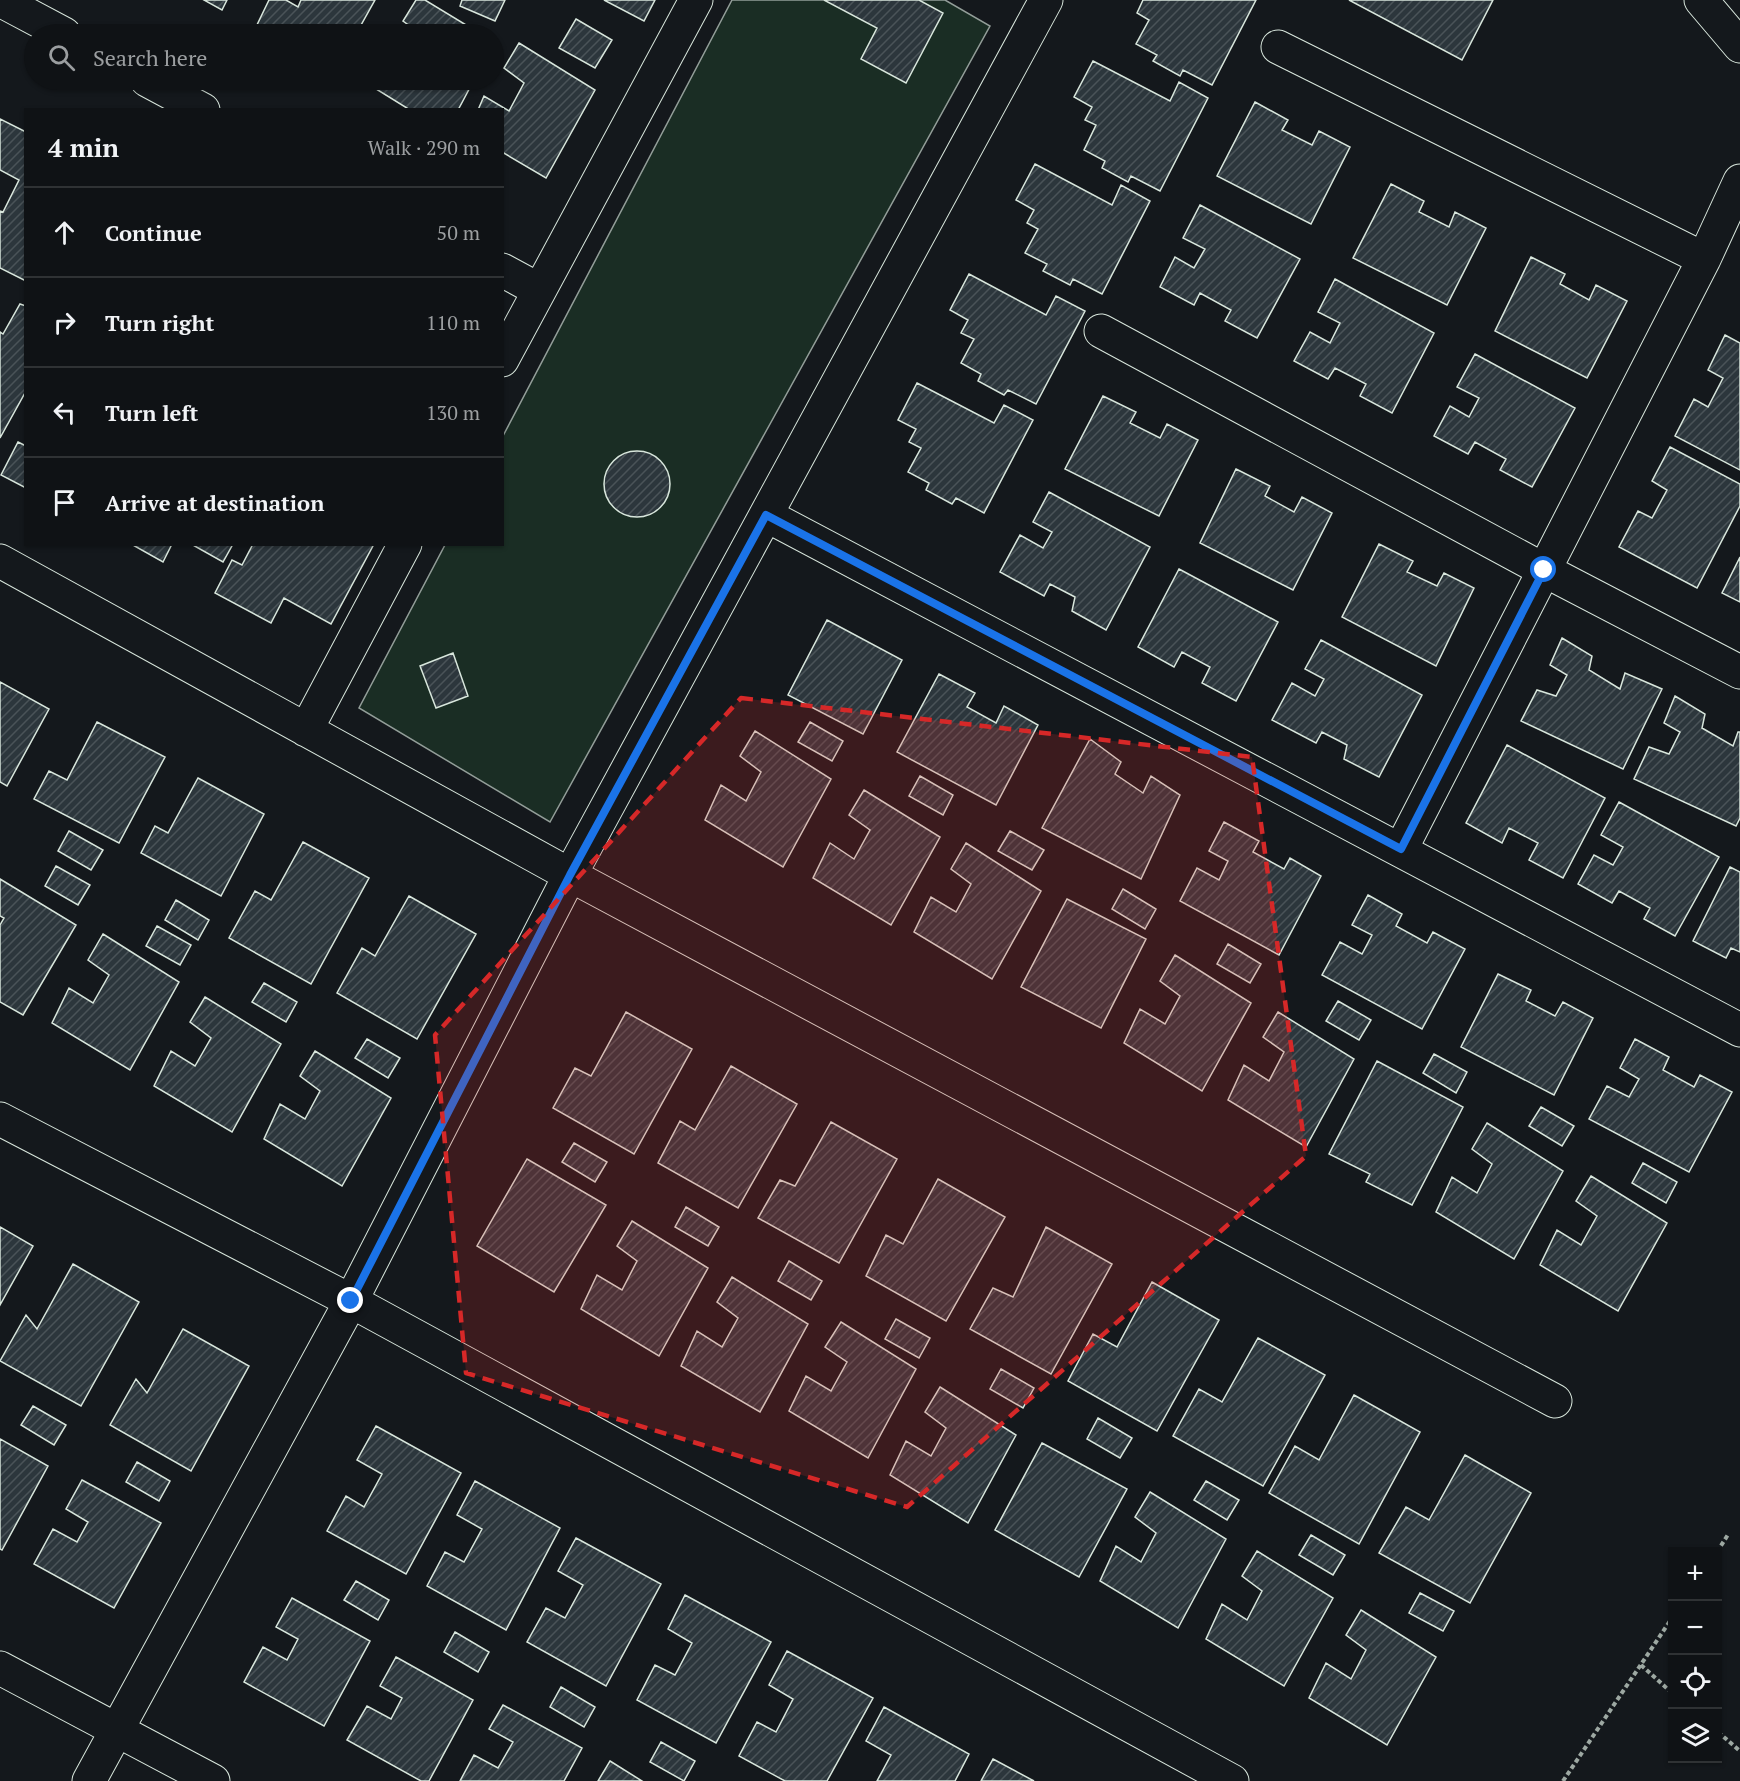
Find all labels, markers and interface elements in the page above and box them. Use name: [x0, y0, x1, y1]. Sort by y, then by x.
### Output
search box: [24, 24, 504, 90]
icon: search: [45, 41, 78, 74]
text: Search here: [93, 43, 207, 72]
text: 4 min: [48, 130, 119, 164]
text: Walk · 290 m: [368, 134, 480, 161]
icon: ahead: [48, 216, 81, 249]
text: Continue: [105, 218, 202, 247]
text: 50 m: [437, 219, 480, 246]
icon: right: [48, 306, 81, 339]
text: Turn right: [105, 308, 214, 337]
text: 110 m: [426, 309, 480, 336]
icon: left: [48, 396, 81, 429]
text: Turn left: [105, 398, 198, 427]
text: 130 m: [426, 399, 480, 426]
icon: arrive: [48, 486, 81, 519]
text: Arrive at destination: [105, 488, 324, 517]
route start: [1530, 556, 1556, 582]
route end: [337, 1287, 363, 1313]
map controls: [1668, 1547, 1722, 1763]
button: +: [1668, 1547, 1722, 1601]
button: −: [1668, 1601, 1722, 1655]
button: locate: [1668, 1655, 1722, 1709]
button: layers: [1668, 1709, 1722, 1763]

